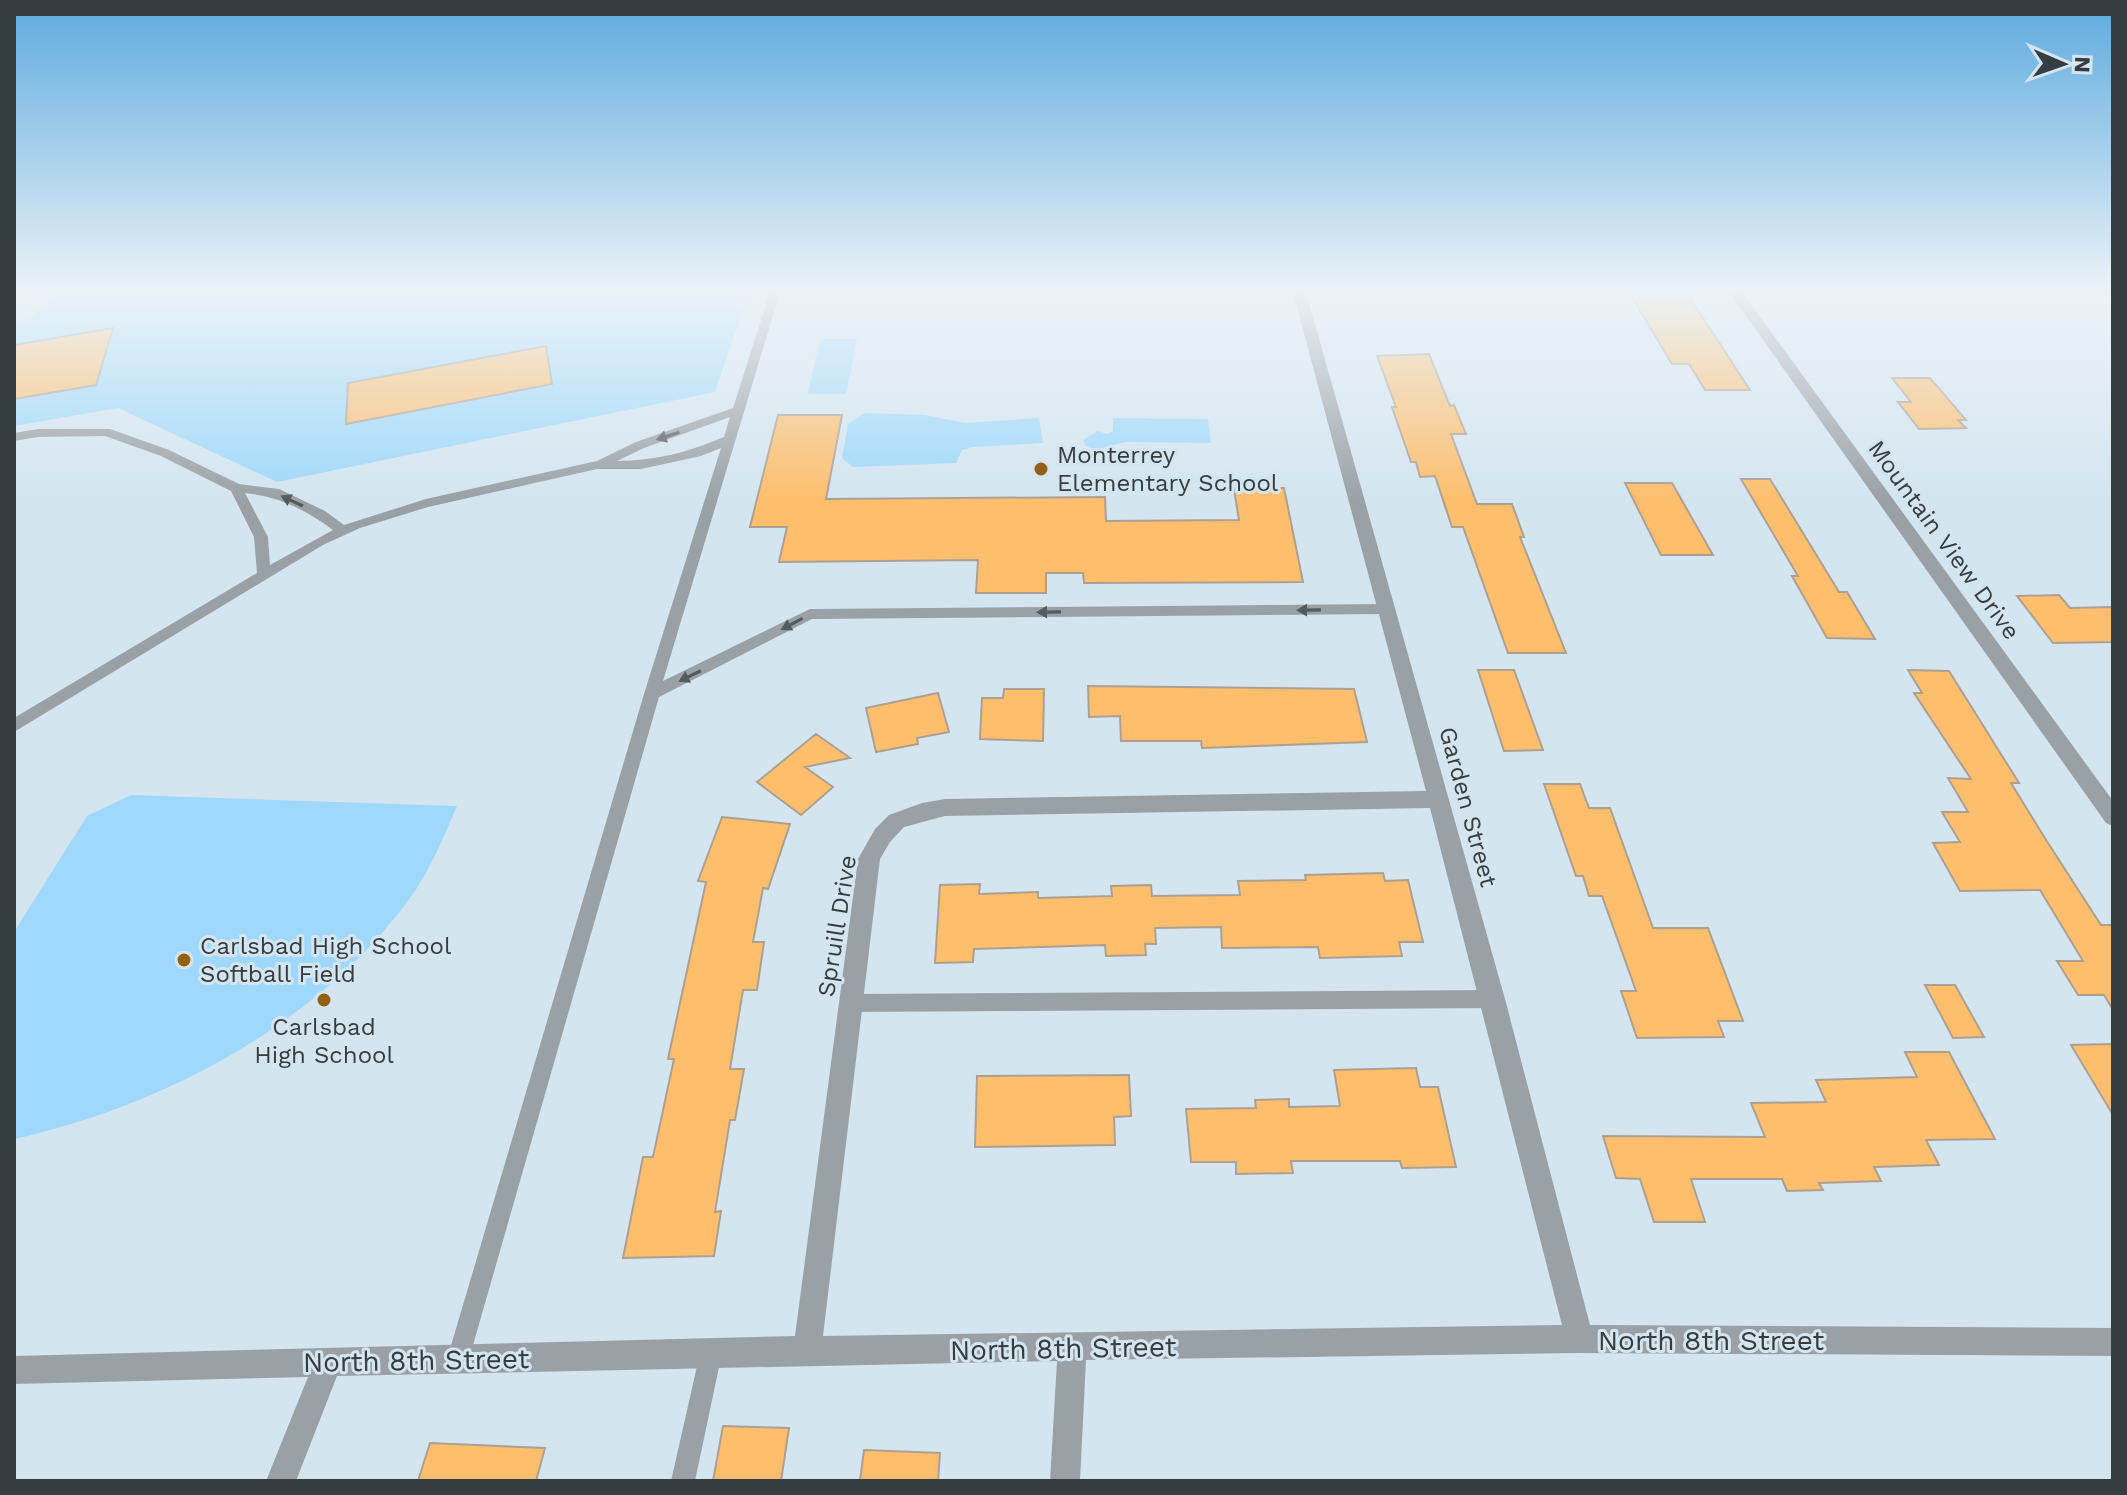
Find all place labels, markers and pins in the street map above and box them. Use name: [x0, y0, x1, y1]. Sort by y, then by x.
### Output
place label: Monterrey Elementary School: [1057, 441, 1279, 497]
marker: Monterrey Elementary School: [1032, 460, 1050, 478]
place label: Carlsbad High School Softball Field: [200, 932, 452, 988]
marker: Carlsbad High School Softball Field: [175, 951, 193, 969]
marker: Carlsbad High School: [315, 991, 333, 1009]
place label: Carlsbad High School: [254, 1013, 394, 1069]

